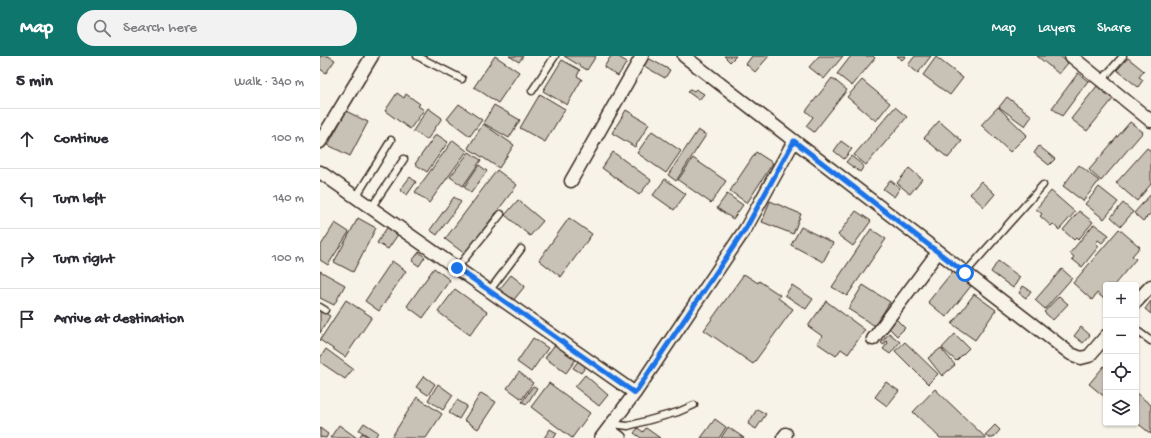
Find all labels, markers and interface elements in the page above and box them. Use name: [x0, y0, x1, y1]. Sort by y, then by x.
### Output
search box: [77, 10, 357, 46]
text: Map: [20, 17, 53, 40]
icon: search: [91, 17, 113, 39]
text: Search here: [123, 19, 197, 37]
text: Map: [992, 20, 1016, 37]
text: Layers: [1038, 20, 1075, 37]
text: Share: [1097, 20, 1131, 37]
text: 5 min: [16, 72, 53, 92]
text: Walk · 340 m: [234, 75, 304, 90]
icon: ahead: [16, 128, 38, 150]
text: Continue: [54, 130, 108, 148]
text: 100 m: [272, 131, 304, 146]
icon: left: [16, 188, 38, 210]
text: Turn left: [54, 190, 105, 208]
text: 140 m: [273, 191, 304, 206]
icon: right: [16, 248, 38, 270]
text: Turn right: [54, 250, 114, 268]
text: 100 m: [272, 251, 304, 266]
route end: [448, 259, 466, 277]
route start: [956, 264, 974, 282]
map controls: [1103, 282, 1139, 426]
button: +: [1103, 282, 1139, 318]
icon: arrive: [16, 308, 38, 330]
text: Arrive at destination: [54, 310, 184, 328]
button: −: [1103, 318, 1139, 354]
button: locate: [1103, 354, 1139, 390]
button: layers: [1103, 390, 1139, 426]

